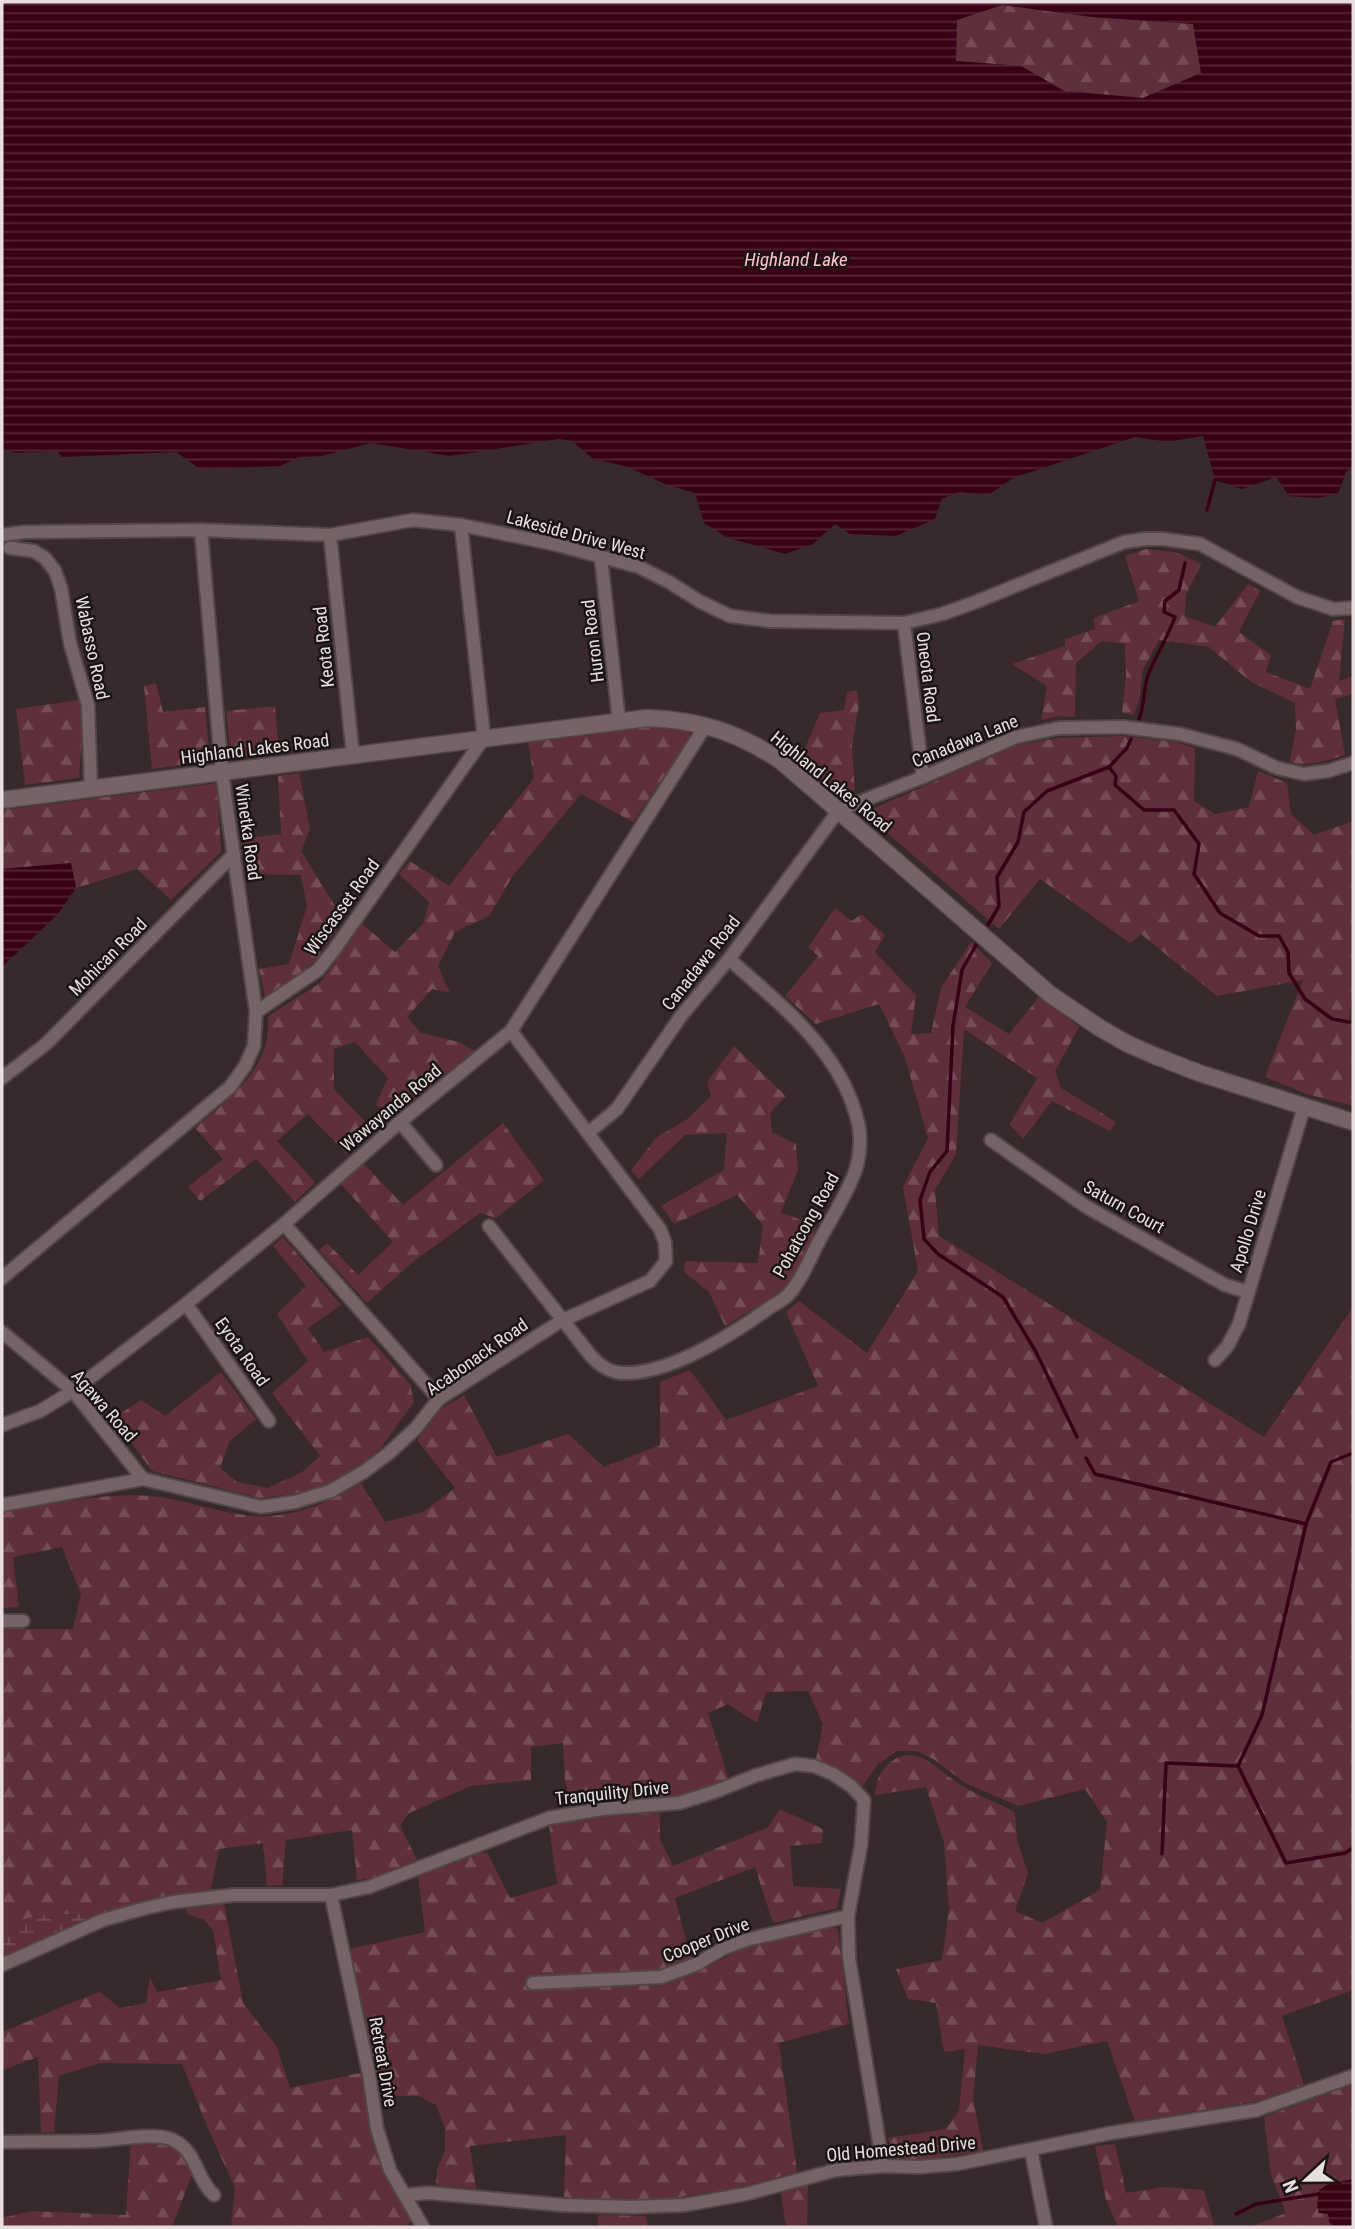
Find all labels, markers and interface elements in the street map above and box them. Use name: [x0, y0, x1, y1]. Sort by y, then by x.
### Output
water label: Highland Lake: [744, 248, 848, 271]
street label: Lakeside Drive West: [504, 506, 648, 563]
street label: Wabasso Road: [71, 594, 114, 702]
street label: Huron Road: [577, 598, 608, 684]
street label: Keota Road: [309, 606, 338, 689]
street label: Oneota Road: [913, 630, 944, 723]
street label: Canadawa Lane: [909, 710, 1021, 771]
street label: Highland Lakes Road: [767, 726, 896, 837]
street label: Highland Lakes Road: [179, 729, 330, 768]
street label: Winetka Road: [231, 782, 266, 882]
street label: Wiscasset Road: [300, 855, 383, 959]
street label: Canadawa Road: [657, 911, 744, 1014]
street label: Mohican Road: [64, 913, 151, 1000]
street label: Wawayanda Road: [336, 1059, 445, 1156]
street label: Pohatcong Road: [768, 1169, 843, 1281]
street label: Saturn Court: [1080, 1176, 1168, 1237]
street label: Apollo Drive: [1225, 1187, 1270, 1275]
street label: Eyota Road: [211, 1313, 274, 1390]
street label: Acabonack Road: [422, 1314, 532, 1399]
street label: Agawa Road: [67, 1365, 141, 1446]
street label: Tranquility Drive: [554, 1776, 670, 1809]
street label: Cooper Drive: [660, 1913, 752, 1966]
street label: Retreat Drive: [365, 2015, 402, 2109]
street label: Old Homestead Drive: [825, 2132, 976, 2165]
north arrow: [1271, 2145, 1341, 2215]
text: N: [1278, 2176, 1304, 2196]

